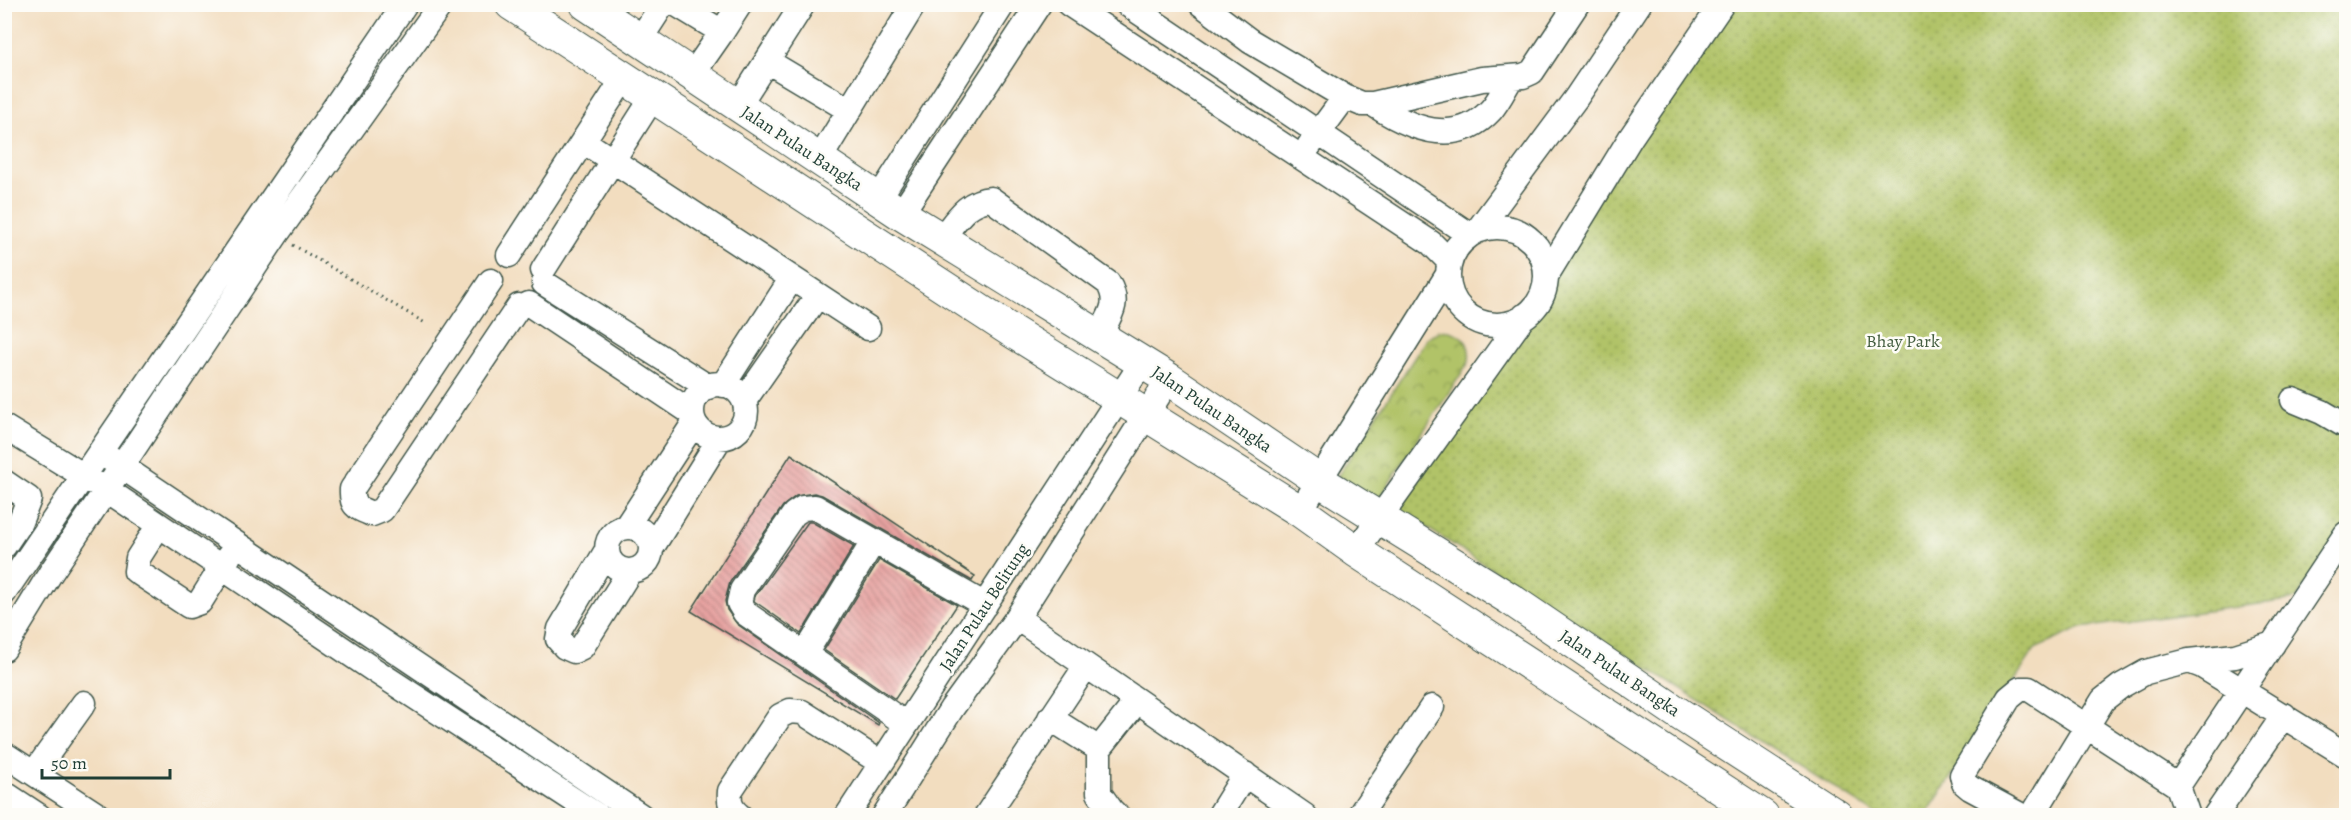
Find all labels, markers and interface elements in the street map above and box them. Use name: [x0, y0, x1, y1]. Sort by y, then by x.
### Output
street label: Jalan Pulau Bangka: [736, 100, 868, 197]
park label: Bhay Park: [1866, 329, 1940, 353]
street label: Jalan Pulau Bangka: [1147, 360, 1278, 459]
street label: Jalan Pulau Belitung: [934, 538, 1034, 676]
street label: Jalan Pulau Bangka: [1555, 624, 1686, 723]
scale bar: [42, 742, 170, 780]
text: 50 m: [51, 751, 87, 775]

